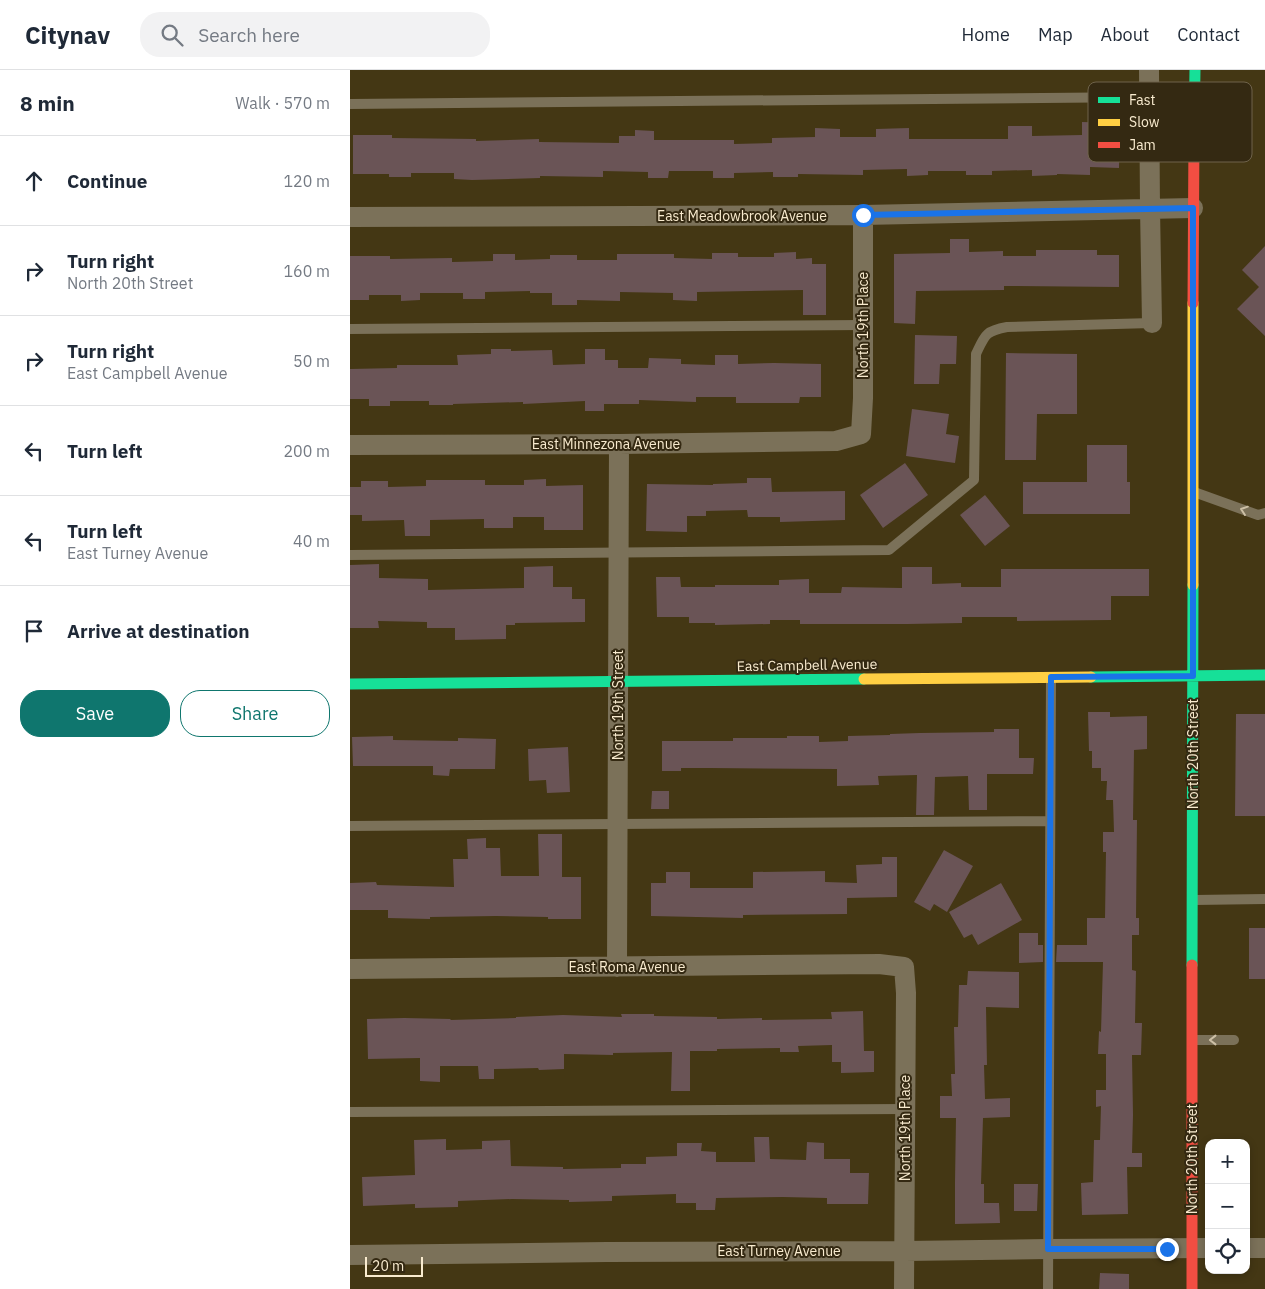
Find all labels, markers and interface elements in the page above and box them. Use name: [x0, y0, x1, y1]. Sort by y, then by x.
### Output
search box: [140, 12, 490, 57]
text: Citynav: [25, 19, 110, 51]
icon: search: [158, 21, 186, 49]
text: Search here: [198, 23, 300, 47]
text: Home: [962, 23, 1010, 46]
text: Map: [1038, 23, 1073, 46]
text: About: [1101, 23, 1149, 46]
text: Contact: [1177, 23, 1240, 46]
legend: [1088, 82, 1252, 162]
text: 8 min: [20, 89, 75, 117]
text: Fast: [1129, 91, 1155, 109]
text: Walk · 570 m: [235, 93, 330, 113]
text: Slow: [1129, 113, 1160, 131]
text: Jam: [1129, 136, 1156, 154]
icon: ahead: [20, 167, 48, 195]
text: Continue: [67, 169, 147, 193]
text: 120 m: [283, 171, 330, 191]
route start: [852, 204, 875, 227]
street label: East Meadowbrook Avenue: [657, 207, 827, 225]
text: Turn right: [67, 249, 154, 273]
icon: right: [20, 257, 48, 285]
text: 160 m: [283, 261, 330, 281]
street label: North 19th Place: [854, 271, 872, 378]
text: North 20th Street: [67, 273, 193, 293]
text: Turn right: [67, 339, 154, 363]
icon: right: [20, 347, 48, 375]
text: 50 m: [293, 351, 330, 371]
text: East Campbell Avenue: [67, 363, 228, 383]
street label: East Minnezona Avenue: [532, 435, 681, 453]
icon: left: [20, 437, 48, 465]
text: Turn left: [67, 439, 143, 463]
text: 200 m: [283, 441, 330, 461]
one-way arrow: [1240, 506, 1249, 516]
text: Turn left: [67, 519, 143, 543]
icon: left: [20, 527, 48, 555]
text: 40 m: [293, 531, 330, 551]
text: East Turney Avenue: [67, 543, 208, 563]
icon: arrive: [20, 617, 48, 645]
text: Arrive at destination: [67, 619, 250, 643]
street label: North 19th Street: [609, 650, 627, 760]
street label: East Campbell Avenue: [737, 655, 878, 675]
button: Save: [20, 690, 170, 737]
button: Share: [180, 690, 330, 737]
street label: North 20th Street: [1184, 699, 1202, 809]
street label: East Roma Avenue: [569, 958, 686, 976]
one-way arrow: [1209, 1035, 1217, 1045]
street label: North 19th Place: [896, 1074, 914, 1181]
street label: North 20th Street: [1183, 1104, 1201, 1214]
map controls: [1205, 1139, 1250, 1274]
button: +: [1205, 1139, 1250, 1184]
button: −: [1205, 1184, 1250, 1229]
button: locate: [1205, 1229, 1250, 1274]
route end: [1156, 1238, 1179, 1261]
street label: East Turney Avenue: [717, 1242, 841, 1260]
scale bar: [365, 1254, 422, 1277]
text: 20 m: [372, 1257, 404, 1275]

